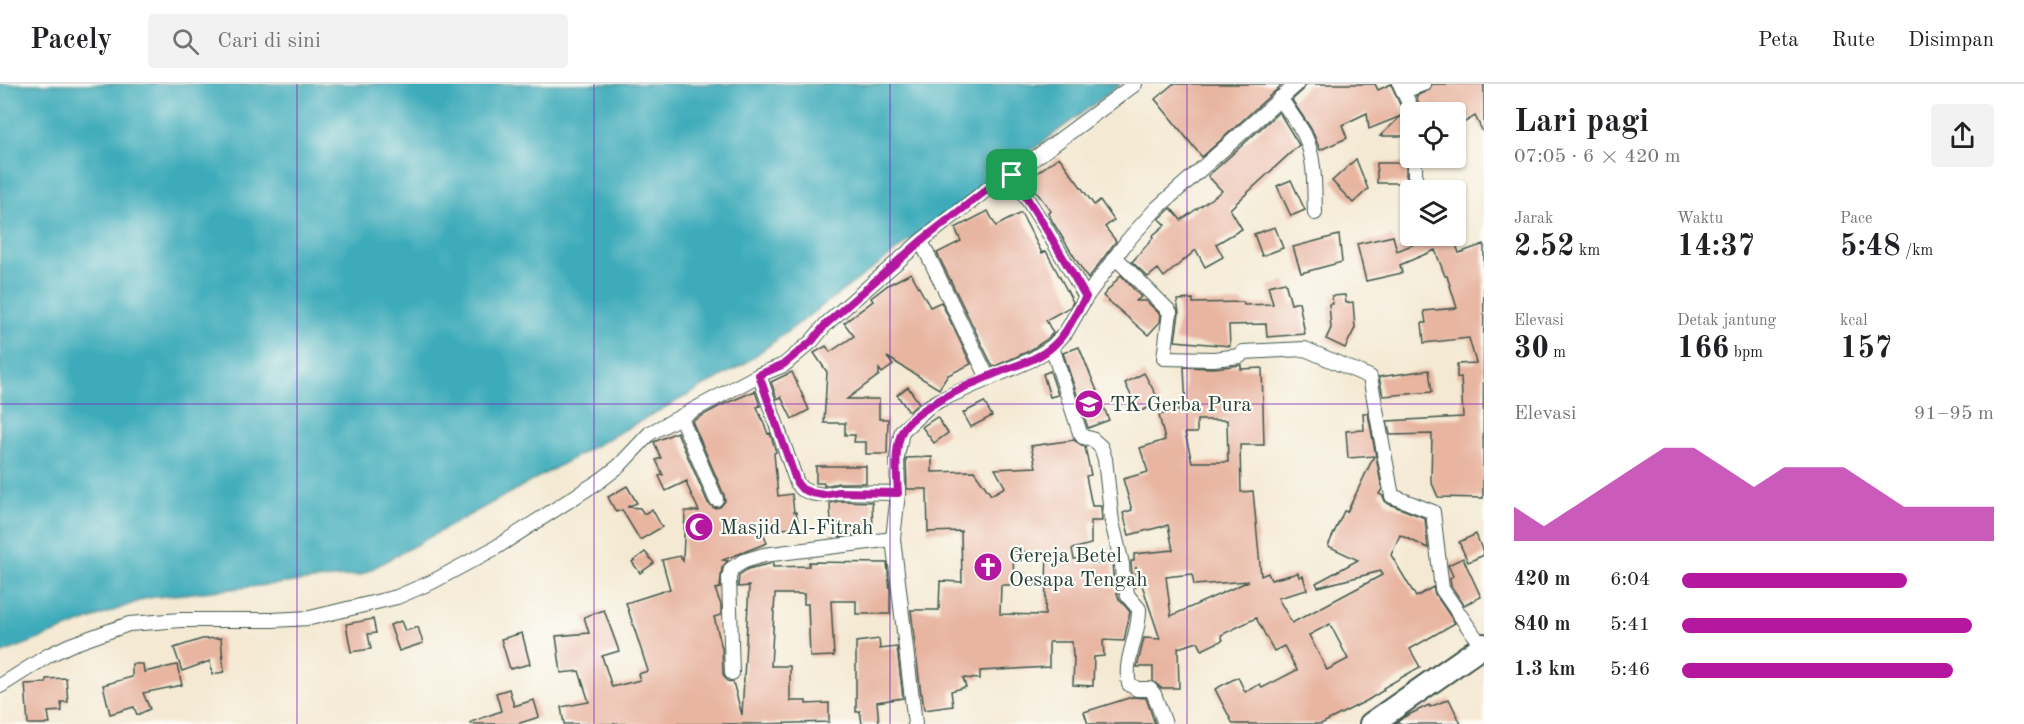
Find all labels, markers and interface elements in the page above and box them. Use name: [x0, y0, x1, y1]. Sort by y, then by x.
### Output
search box: [148, 14, 568, 68]
icon: search: [169, 25, 202, 58]
text: Pacely: [30, 27, 112, 55]
text: Cari di sini: [217, 30, 321, 52]
text: Peta: [1758, 30, 1799, 51]
text: Rute: [1832, 30, 1875, 51]
text: Disimpan: [1908, 30, 1994, 51]
map controls: [1400, 102, 1466, 246]
button: locate: [1400, 102, 1466, 168]
button: share: [1931, 104, 1994, 167]
text: Lari pagi: [1514, 106, 1649, 139]
text: 07:05 · 6 × 420 m: [1514, 147, 1681, 167]
pin: [986, 149, 1037, 200]
icon: arrive: [995, 158, 1028, 191]
button: layers: [1400, 180, 1466, 246]
text: Jarak: [1514, 211, 1553, 227]
text: Waktu: [1677, 211, 1723, 227]
text: Pace: [1840, 211, 1872, 227]
text: 2.52: [1514, 232, 1575, 262]
text: 14:37: [1677, 232, 1755, 262]
text: 5:48: [1840, 232, 1901, 262]
text: km: [1575, 243, 1600, 259]
text: /km: [1901, 243, 1933, 259]
text: Elevasi: [1514, 313, 1564, 329]
text: Detak jantung: [1677, 313, 1776, 329]
text: kcal: [1840, 313, 1868, 329]
text: 30: [1514, 334, 1549, 364]
text: 166: [1677, 334, 1729, 364]
text: 157: [1840, 334, 1892, 364]
text: m: [1549, 345, 1566, 361]
text: bpm: [1729, 345, 1763, 361]
school or university icon: TK Gerba Pura: [1073, 388, 1105, 420]
place label: TK Gerba Pura: [1110, 395, 1252, 416]
text: Elevasi: [1514, 404, 1576, 424]
text: 91–95 m: [1914, 404, 1994, 424]
mosque icon: Masjid Al-Fitrah: [683, 511, 715, 543]
place label: Masjid Al-Fitrah: [720, 518, 873, 539]
place label: Gereja Betel Oesapa Tengah: [1009, 546, 1148, 591]
church icon: Gereja Betel Oesapa Tengah: [972, 551, 1004, 583]
text: 420 m: [1514, 570, 1570, 590]
text: 6:04: [1610, 570, 1650, 590]
text: 840 m: [1514, 615, 1570, 635]
text: 5:41: [1610, 615, 1650, 635]
text: 1.3 km: [1514, 660, 1576, 680]
text: 5:46: [1610, 660, 1650, 680]

